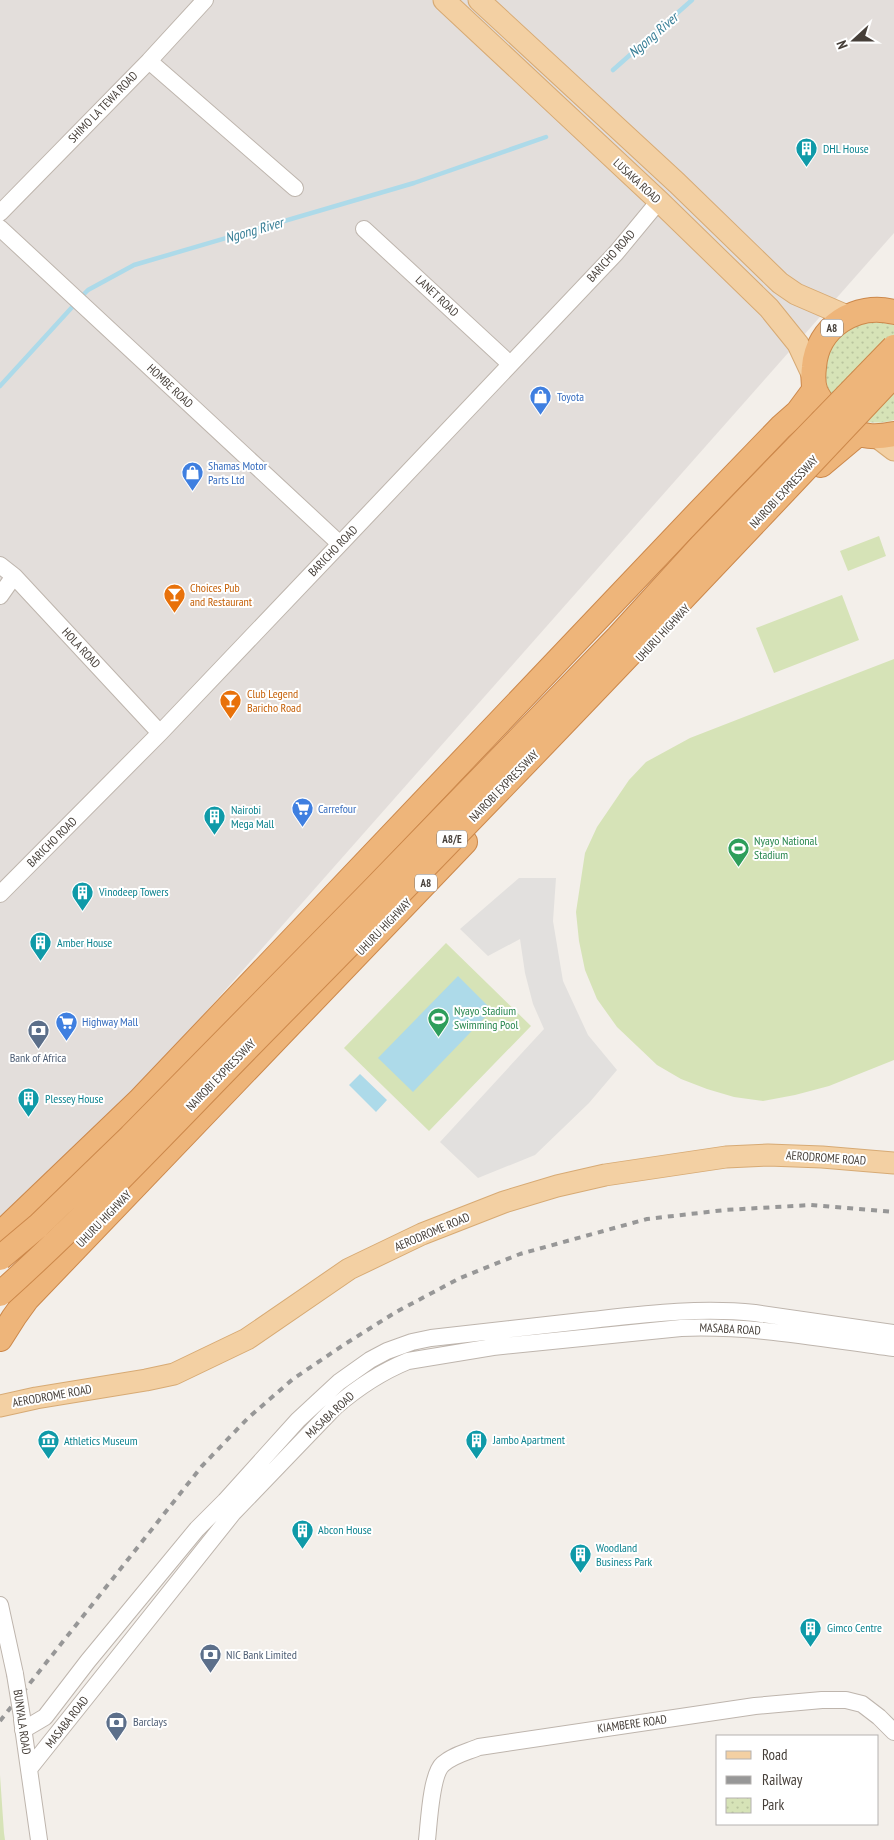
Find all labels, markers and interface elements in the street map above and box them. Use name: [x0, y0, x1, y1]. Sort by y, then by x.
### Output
water label: Ngong River: [625, 7, 683, 61]
north arrow: [829, 15, 879, 65]
text: N: [832, 38, 852, 51]
street label: SHIMO LA TEWA ROAD: [65, 68, 141, 146]
building icon: DHL House: [795, 137, 819, 168]
place label: DHL House: [823, 141, 869, 156]
street label: LUSAKA ROAD: [611, 155, 664, 206]
water label: Ngong River: [223, 213, 287, 247]
street label: BARICHO ROAD: [583, 227, 638, 285]
street label: LANET ROAD: [413, 272, 462, 319]
road number: A8: [821, 319, 843, 336]
street label: HOMBE ROAD: [144, 360, 197, 411]
shop icon: Toyota: [529, 385, 553, 416]
place label: Toyota: [557, 389, 584, 404]
street label: NAIROBI EXPRESSWAY: [746, 452, 821, 531]
place label: Shamas Motor Parts Ltd: [208, 458, 268, 487]
shop icon: Shamas Motor Parts Ltd: [180, 461, 204, 492]
street label: BARICHO ROAD: [305, 522, 361, 579]
place label: Choices Pub and Restaurant: [190, 580, 253, 609]
bar icon: Choices Pub and Restaurant: [162, 583, 186, 614]
street label: UHURU HIGHWAY: [632, 600, 693, 665]
street label: HOLA ROAD: [59, 624, 104, 671]
place label: Club Legend Baricho Road: [247, 686, 301, 715]
bar icon: Club Legend Baricho Road: [219, 689, 243, 720]
street label: NAIROBI EXPRESSWAY: [466, 746, 542, 825]
supermarket icon: Carrefour: [290, 797, 314, 828]
place label: Carrefour: [318, 801, 357, 816]
place label: Nairobi Mega Mall: [231, 802, 274, 831]
building icon: Nairobi Mega Mall: [203, 805, 227, 836]
street label: BARICHO ROAD: [23, 813, 80, 870]
road number: A8/E: [437, 831, 467, 848]
place label: Nyayo National Stadium: [754, 833, 817, 862]
sports icon: Nyayo National Stadium: [726, 836, 750, 867]
road number: A8: [415, 874, 437, 891]
building icon: Vinodeep Towers: [71, 880, 95, 911]
place label: Vinodeep Towers: [98, 884, 169, 899]
street label: UHURU HIGHWAY: [353, 895, 415, 958]
building icon: Amber House: [29, 931, 53, 962]
place label: Amber House: [57, 935, 112, 950]
place label: Nyayo Stadium Swimming Pool: [454, 1003, 518, 1032]
sports icon: Nyayo Stadium Swimming Pool: [426, 1006, 450, 1037]
supermarket icon: Highway Mall: [54, 1010, 78, 1041]
place label: Highway Mall: [82, 1014, 138, 1029]
bank icon: Bank of Africa: [26, 1019, 50, 1050]
street label: NAIROBI EXPRESSWAY: [183, 1035, 259, 1114]
place label: Bank of Africa: [10, 1050, 67, 1065]
building icon: Plessey House: [17, 1087, 41, 1118]
place label: Plessey House: [45, 1091, 104, 1106]
street label: AERODROME ROAD: [785, 1147, 867, 1168]
street label: UHURU HIGHWAY: [73, 1187, 135, 1250]
street label: AERODROME ROAD: [392, 1209, 472, 1254]
street label: MASABA ROAD: [699, 1319, 761, 1338]
street label: AERODROME ROAD: [11, 1381, 93, 1410]
street label: MASABA ROAD: [302, 1388, 357, 1441]
building icon: Jambo Apartment: [465, 1428, 489, 1459]
museum icon: Athletics Museum: [36, 1429, 60, 1460]
place label: Jambo Apartment: [492, 1432, 566, 1447]
place label: Athletics Museum: [64, 1433, 138, 1448]
building icon: Abcon House: [290, 1518, 314, 1549]
place label: Abcon House: [318, 1522, 372, 1537]
place label: Woodland Business Park: [596, 1540, 653, 1569]
building icon: Woodland Business Park: [568, 1543, 592, 1574]
building icon: Gimco Centre: [799, 1616, 823, 1647]
place label: Gimco Centre: [827, 1620, 882, 1635]
bank icon: NIC Bank Limited: [198, 1643, 222, 1674]
place label: NIC Bank Limited: [226, 1647, 297, 1662]
street label: BUNYALA ROAD: [11, 1688, 34, 1755]
street label: MASABA ROAD: [42, 1693, 91, 1750]
bank icon: Barclays: [105, 1710, 129, 1741]
street label: KIAMBERE ROAD: [596, 1711, 668, 1736]
place label: Barclays: [133, 1714, 167, 1729]
legend: [716, 1735, 879, 1825]
text: Road: [762, 1745, 788, 1764]
text: Railway: [762, 1770, 803, 1789]
text: Park: [762, 1795, 784, 1814]

